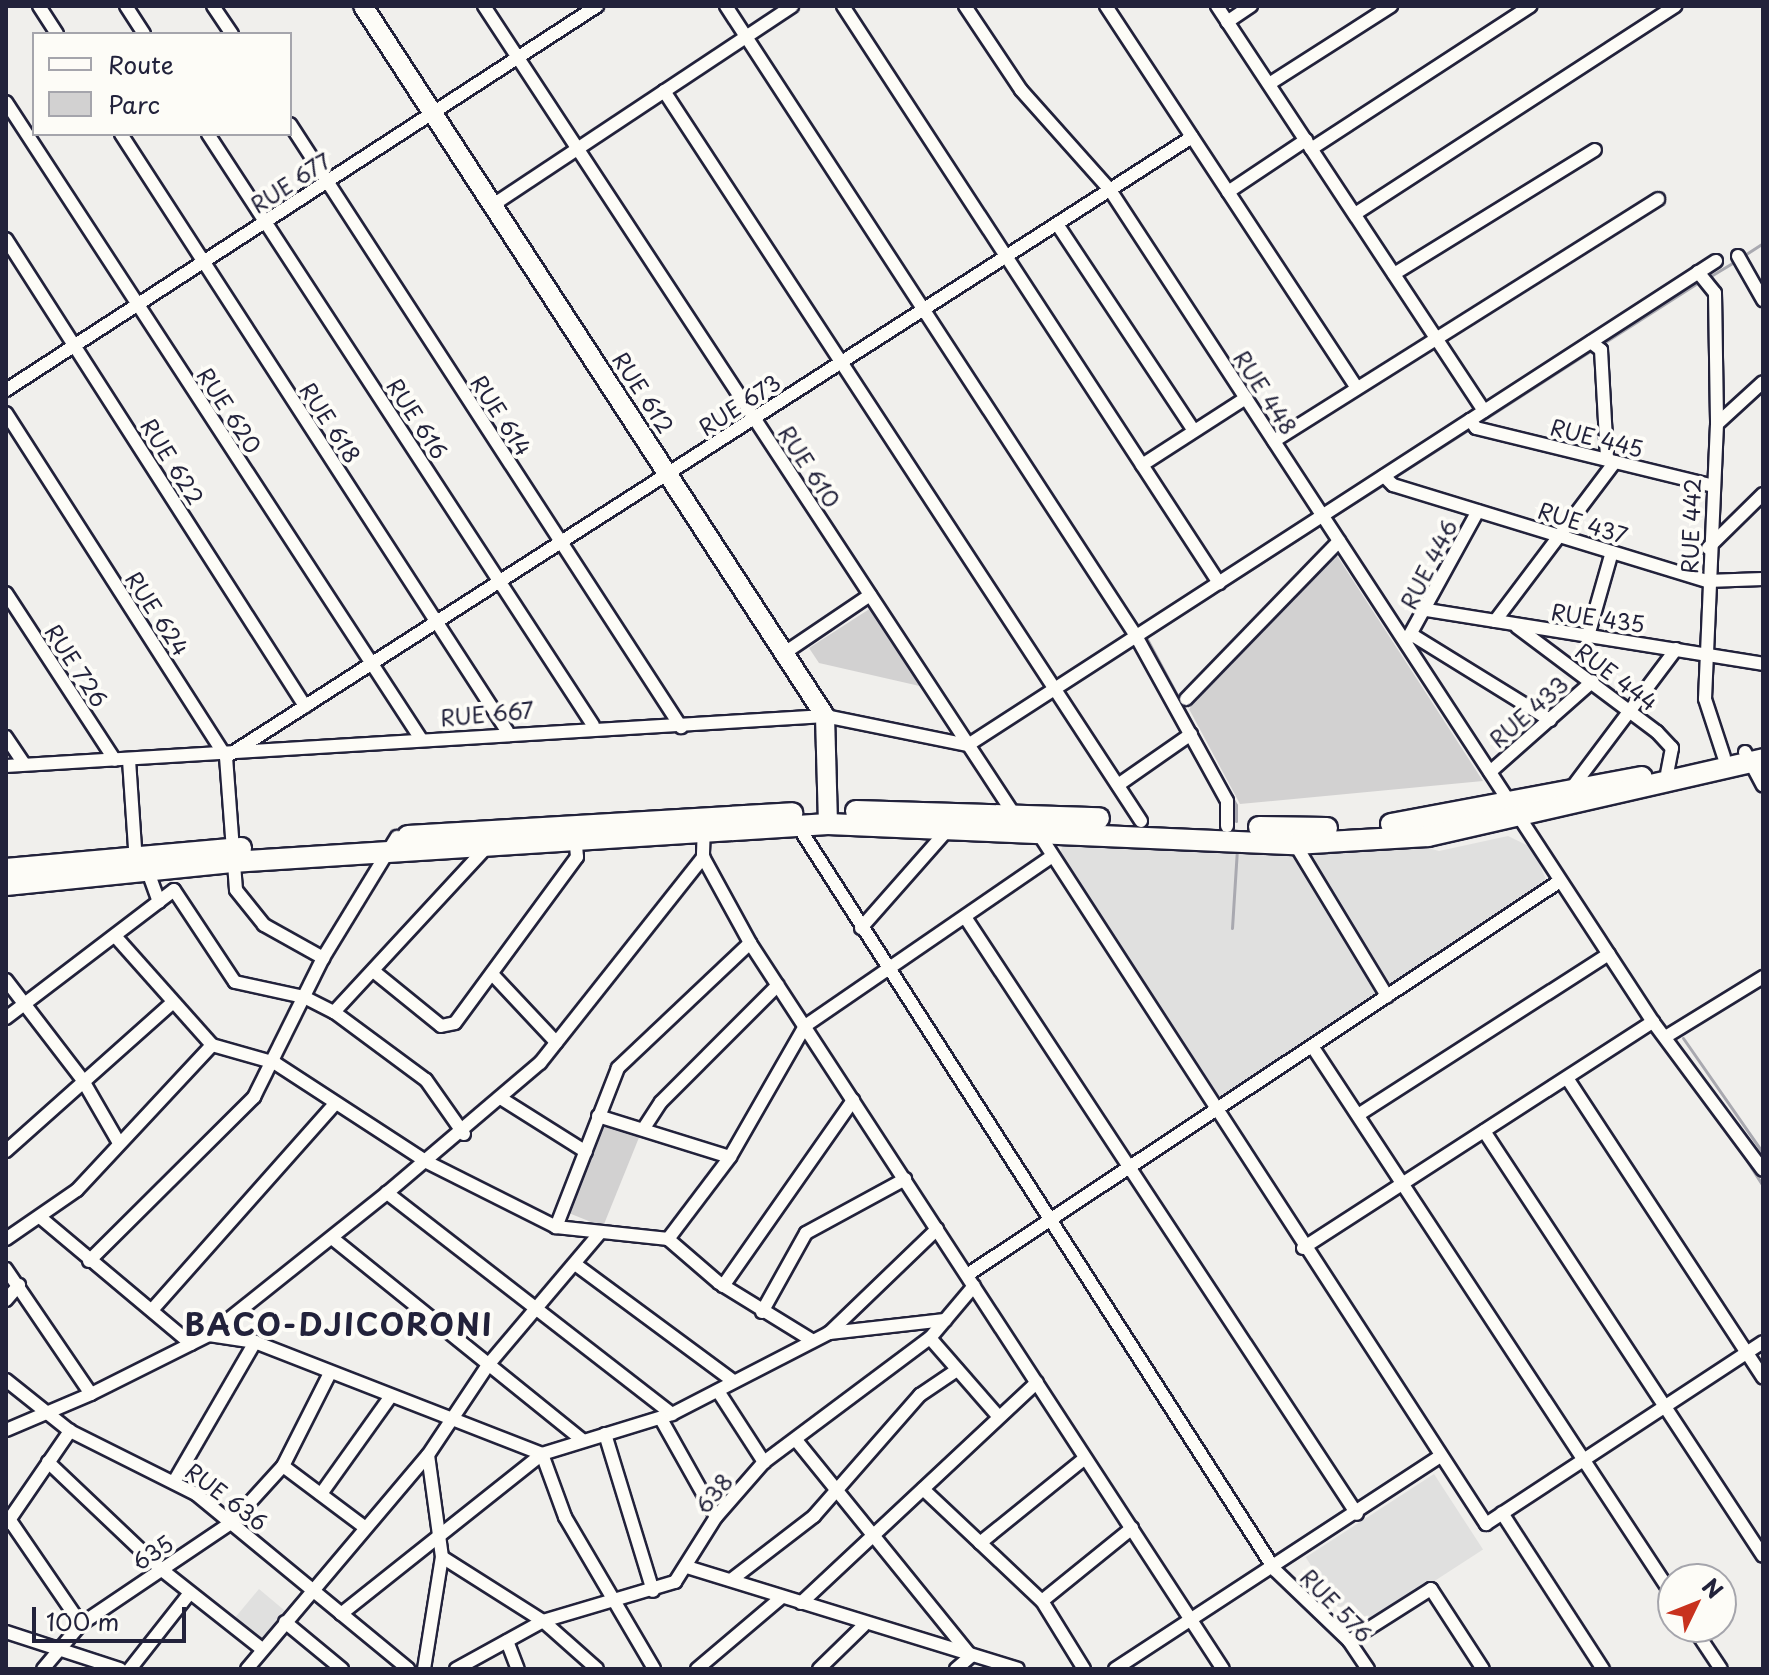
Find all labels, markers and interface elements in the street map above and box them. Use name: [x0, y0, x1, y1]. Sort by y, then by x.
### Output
legend: [32, 32, 292, 136]
text: Route: [108, 46, 174, 82]
text: Parc: [108, 86, 160, 122]
street label: RUE 677: [244, 146, 336, 218]
street label: RUE 448: [1229, 344, 1303, 440]
street label: RUE 612: [607, 345, 681, 439]
street label: RUE 620: [192, 362, 268, 458]
street label: RUE 673: [692, 367, 786, 441]
street label: RUE 614: [466, 369, 538, 461]
street label: RUE 616: [382, 372, 454, 464]
street label: RUE 618: [295, 376, 367, 468]
street label: RUE 622: [136, 413, 210, 509]
street label: RUE 445: [1547, 413, 1647, 461]
street label: RUE 610: [773, 419, 847, 513]
street label: RUE 442: [1675, 477, 1705, 575]
street label: RUE 437: [1534, 496, 1632, 548]
street label: RUE 446: [1394, 514, 1462, 614]
street label: RUE 624: [121, 565, 195, 661]
street label: RUE 435: [1549, 597, 1647, 637]
street label: RUE 726: [40, 618, 114, 712]
street label: RUE 444: [1570, 636, 1664, 716]
street label: RUE 433: [1483, 669, 1573, 753]
street label: RUE 667: [438, 696, 536, 730]
district label: BACO-DJICORONI: [186, 1306, 492, 1342]
street label: RUE 636: [180, 1456, 274, 1536]
street label: 638: [689, 1468, 737, 1518]
street label: 635: [127, 1529, 177, 1575]
street label: RUE 576: [1295, 1562, 1379, 1648]
north arrow: [1657, 1563, 1737, 1643]
text: N: [1695, 1570, 1731, 1605]
scale bar: [36, 1591, 190, 1641]
text: 100 m: [46, 1603, 119, 1639]

